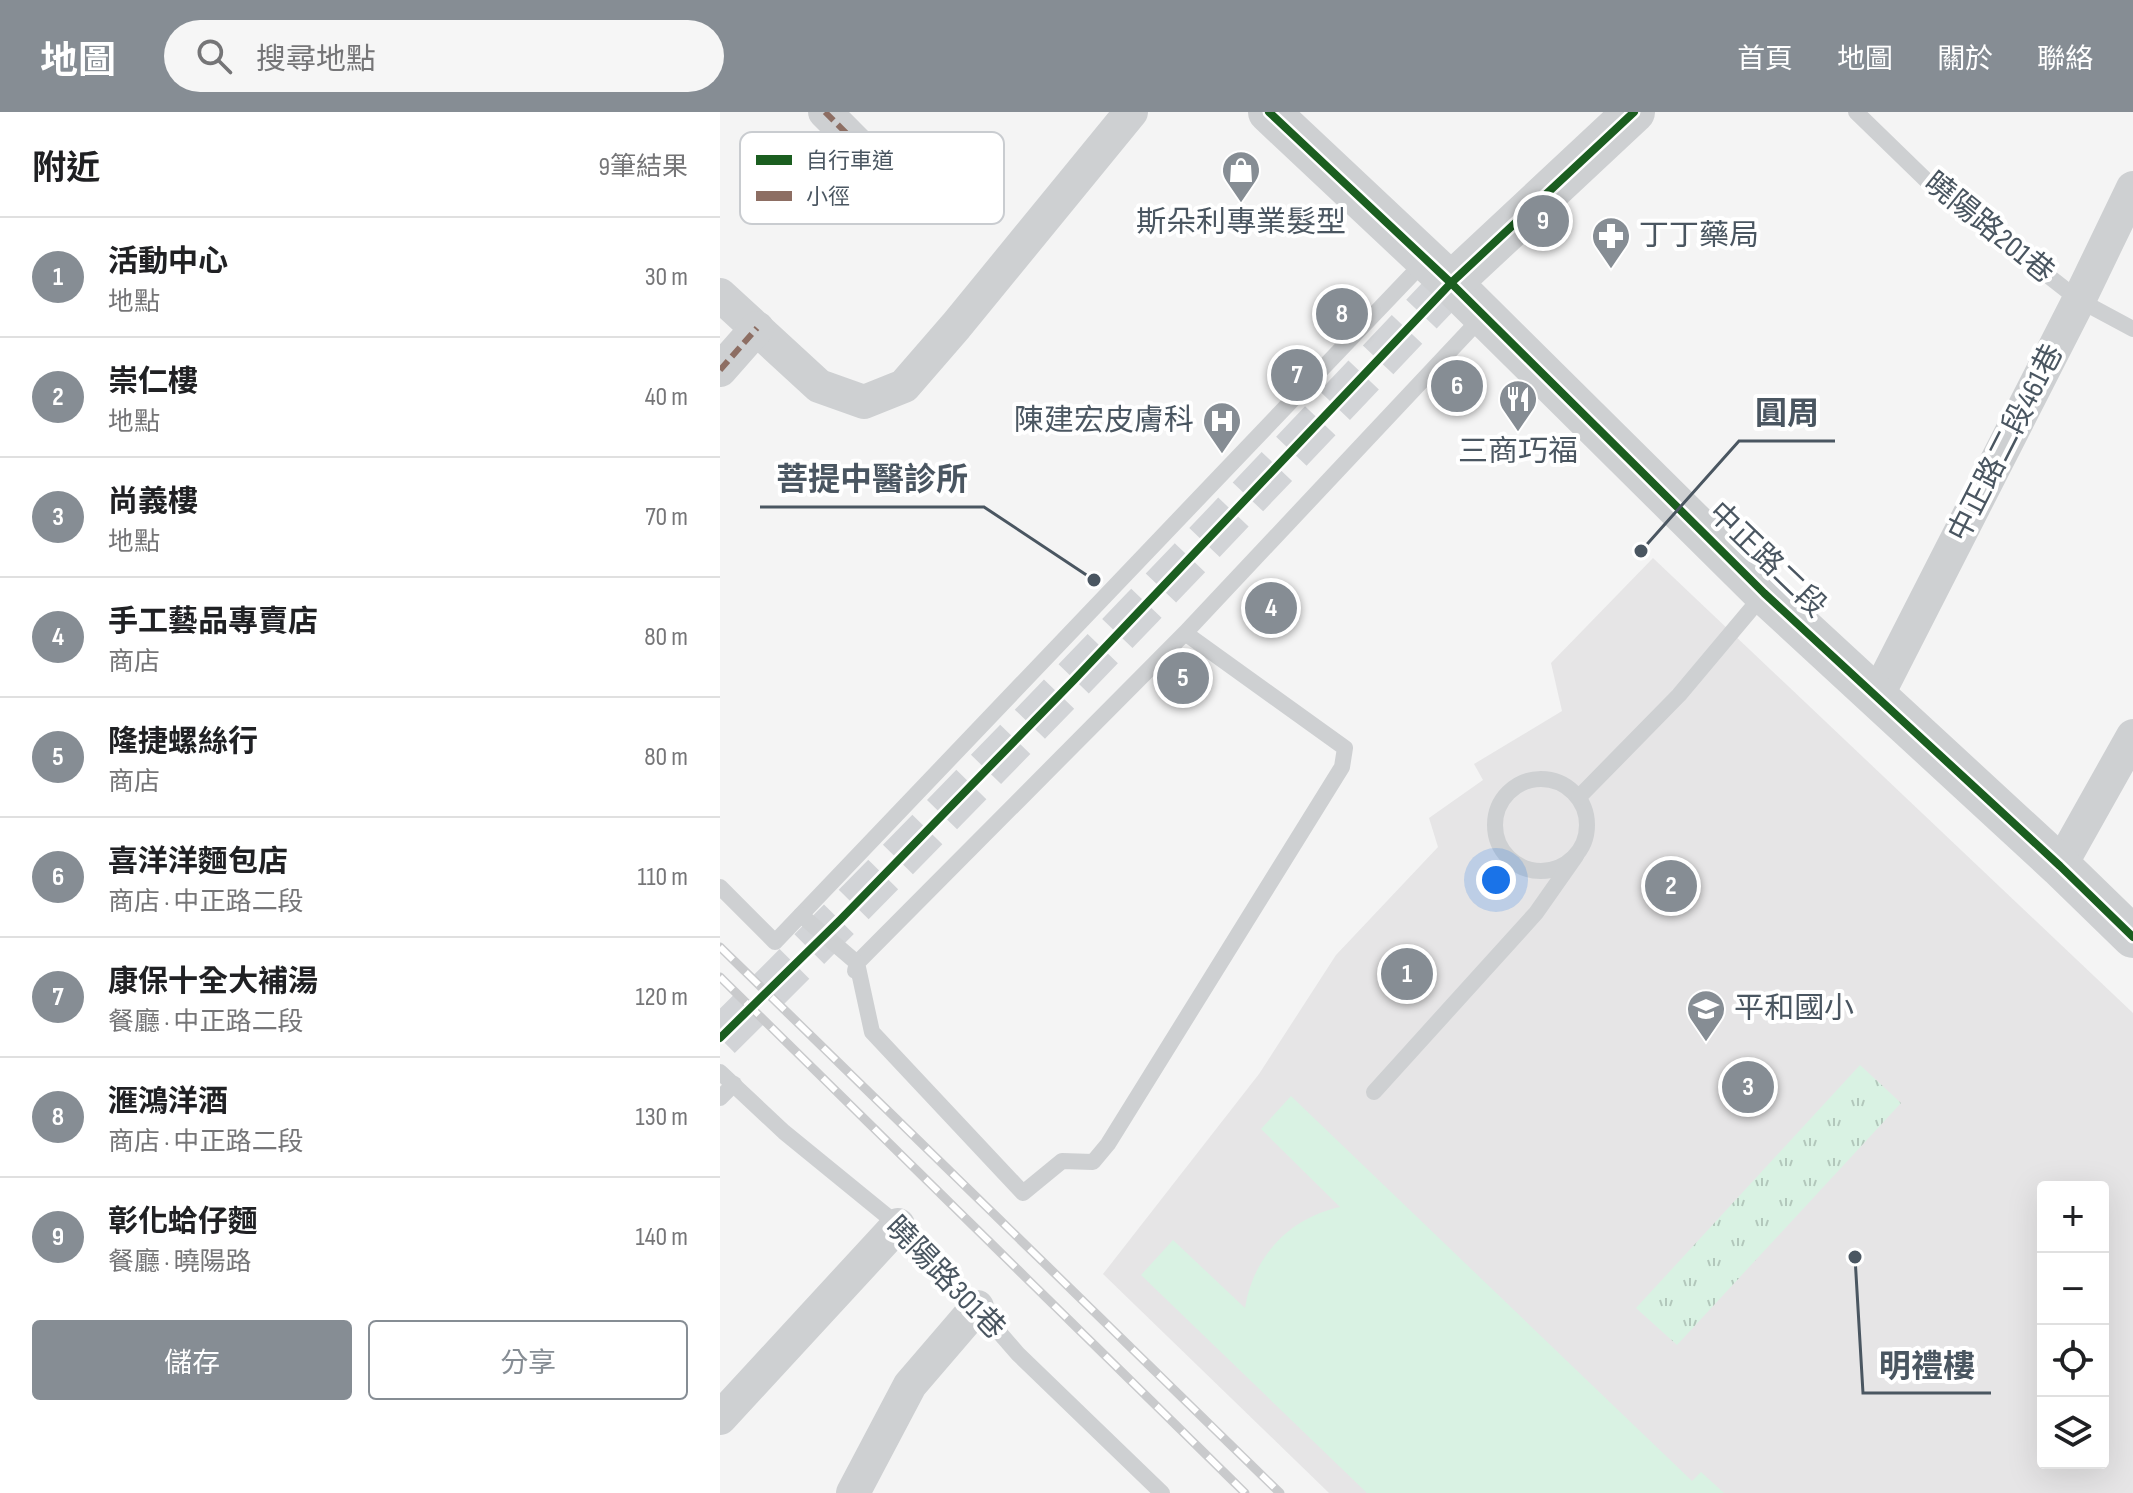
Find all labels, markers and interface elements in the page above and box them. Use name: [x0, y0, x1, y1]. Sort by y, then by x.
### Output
search box: [164, 20, 724, 92]
icon: search: [192, 34, 236, 78]
text: 地圖: [40, 39, 116, 84]
text: 搜尋地點: [256, 42, 376, 78]
text: 首頁: [1737, 43, 1793, 76]
text: 地圖: [1837, 43, 1893, 76]
text: 關於: [1937, 43, 1993, 76]
text: 聯絡: [2037, 43, 2093, 76]
legend: [740, 132, 1004, 224]
text: 附近: [32, 148, 100, 189]
text: 自行車道: [806, 148, 894, 175]
shop icon: 斯朵利專業髮型: [1220, 149, 1262, 204]
text: 9筆結果: [598, 152, 688, 183]
street label: 曉陽路201巷: [1917, 165, 2061, 291]
text: 小徑: [806, 184, 850, 211]
pin: 9: [1517, 191, 1569, 251]
place label: 斯朵利專業髮型: [1136, 205, 1346, 241]
pharmacy icon: 丁丁藥局: [1590, 215, 1632, 270]
place label: 丁丁藥局: [1639, 218, 1759, 254]
text: 活動中心: [108, 244, 228, 280]
text: 1: [53, 262, 63, 293]
text: 30 m: [645, 262, 688, 293]
pin: 8: [1316, 284, 1368, 344]
text: 地點: [108, 287, 160, 318]
street label: 中正路二段461巷: [1941, 339, 2071, 547]
pin: 7: [1271, 345, 1323, 405]
pin: 6: [1431, 356, 1483, 416]
text: 崇仁樓: [108, 364, 198, 400]
restaurant icon: 三商巧福: [1497, 378, 1539, 433]
text: 2: [52, 382, 64, 413]
text: 40 m: [645, 382, 688, 413]
callout: 圓周: [1739, 385, 1835, 441]
text: 圓周: [1755, 395, 1819, 434]
hospital icon: 陳建宏皮膚科: [1201, 400, 1243, 455]
place label: 陳建宏皮膚科: [1014, 403, 1194, 439]
text: 地點: [108, 407, 160, 438]
place label: 三商巧福: [1458, 434, 1578, 470]
callout: 菩提中醫診所: [760, 451, 984, 507]
text: 菩提中醫診所: [776, 461, 968, 500]
text: 尚義樓: [108, 484, 198, 520]
street label: 中正路二段: [1701, 495, 1833, 625]
text: 3: [52, 502, 64, 533]
text: 70 m: [645, 502, 688, 533]
text: 地點: [108, 527, 160, 558]
pin: 4: [1245, 578, 1297, 638]
text: 手工藝品專賣店: [108, 604, 318, 640]
text: 4: [52, 622, 64, 653]
text: 80 m: [644, 622, 688, 653]
text: 商店: [108, 647, 160, 678]
pin: 5: [1157, 648, 1209, 708]
text: 隆捷螺絲行: [108, 724, 258, 760]
text: 5: [52, 742, 64, 773]
text: 80 m: [644, 742, 688, 773]
text: 商店: [108, 767, 160, 798]
text: 喜洋洋麵包店: [108, 844, 288, 880]
pin: 2: [1645, 856, 1697, 916]
your location: [1476, 860, 1516, 900]
text: 6: [52, 862, 64, 893]
text: 110 m: [637, 862, 688, 893]
text: 商店 · 中正路二段: [108, 887, 303, 918]
pin: 1: [1381, 944, 1433, 1004]
text: 康保十全大補湯: [108, 964, 318, 1000]
text: 7: [52, 982, 64, 1013]
text: 120 m: [635, 982, 688, 1013]
school or university icon: 平和國小: [1685, 988, 1727, 1043]
place label: 平和國小: [1734, 991, 1854, 1027]
text: 餐廳 · 中正路二段: [108, 1007, 303, 1038]
pin: 3: [1722, 1057, 1774, 1117]
text: 滙鴻洋酒: [108, 1084, 228, 1120]
text: 8: [52, 1102, 64, 1133]
text: 130 m: [636, 1102, 688, 1133]
text: 商店 · 中正路二段: [108, 1127, 303, 1158]
map controls: [2037, 1181, 2109, 1469]
button: +: [2037, 1181, 2109, 1253]
text: 彰化蛤仔麵: [108, 1204, 258, 1240]
street label: 曉陽路301巷: [878, 1209, 1012, 1347]
text: 9: [52, 1222, 64, 1253]
text: 140 m: [636, 1222, 688, 1253]
text: 餐廳 · 曉陽路: [108, 1247, 251, 1278]
button: −: [2037, 1253, 2109, 1325]
button: 儲存: [32, 1320, 352, 1400]
button: 分享: [368, 1320, 688, 1400]
button: locate: [2037, 1325, 2109, 1397]
callout: 明禮樓: [1863, 1337, 1991, 1393]
text: 明禮樓: [1879, 1348, 1975, 1387]
button: layers: [2037, 1397, 2109, 1469]

